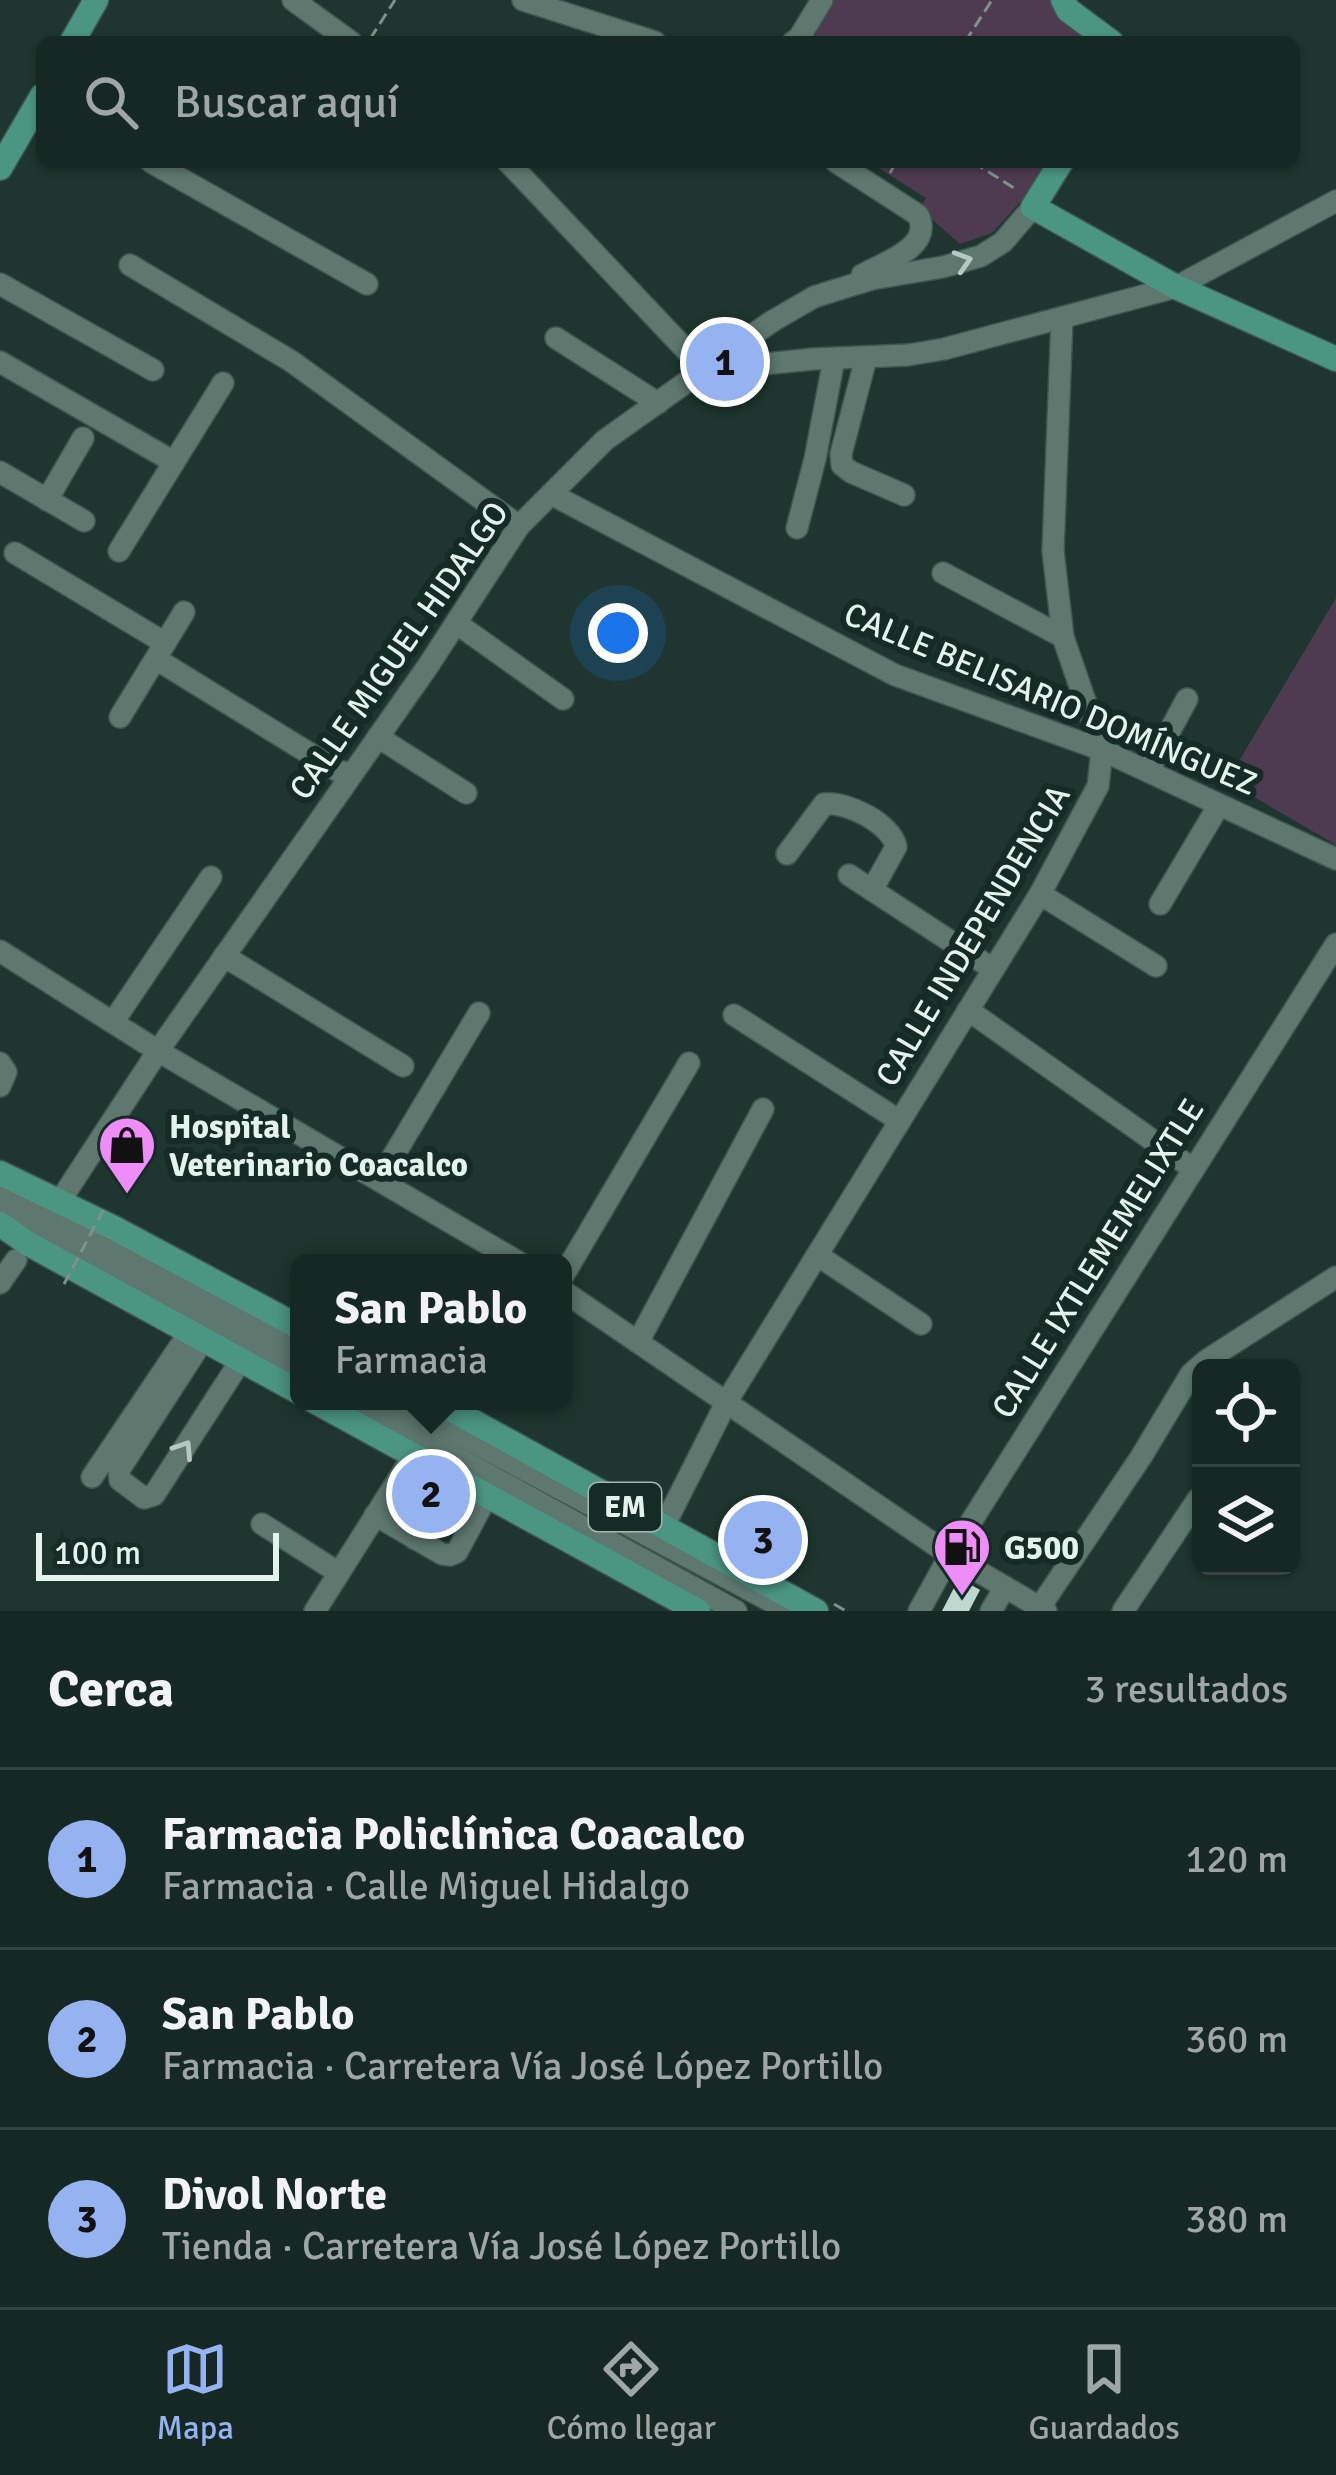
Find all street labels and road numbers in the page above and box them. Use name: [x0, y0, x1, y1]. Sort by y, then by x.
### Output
street label: CALLE MIGUEL HIDALGO: [281, 494, 518, 808]
street label: CALLE BELISARIO DOMÍNGUEZ: [838, 594, 1263, 805]
street label: CALLE INDEPENDENCIA: [867, 778, 1079, 1094]
street label: CALLE IXTLEMEMELIXTLE: [983, 1091, 1213, 1426]
road number: EM: [589, 1483, 661, 1531]

